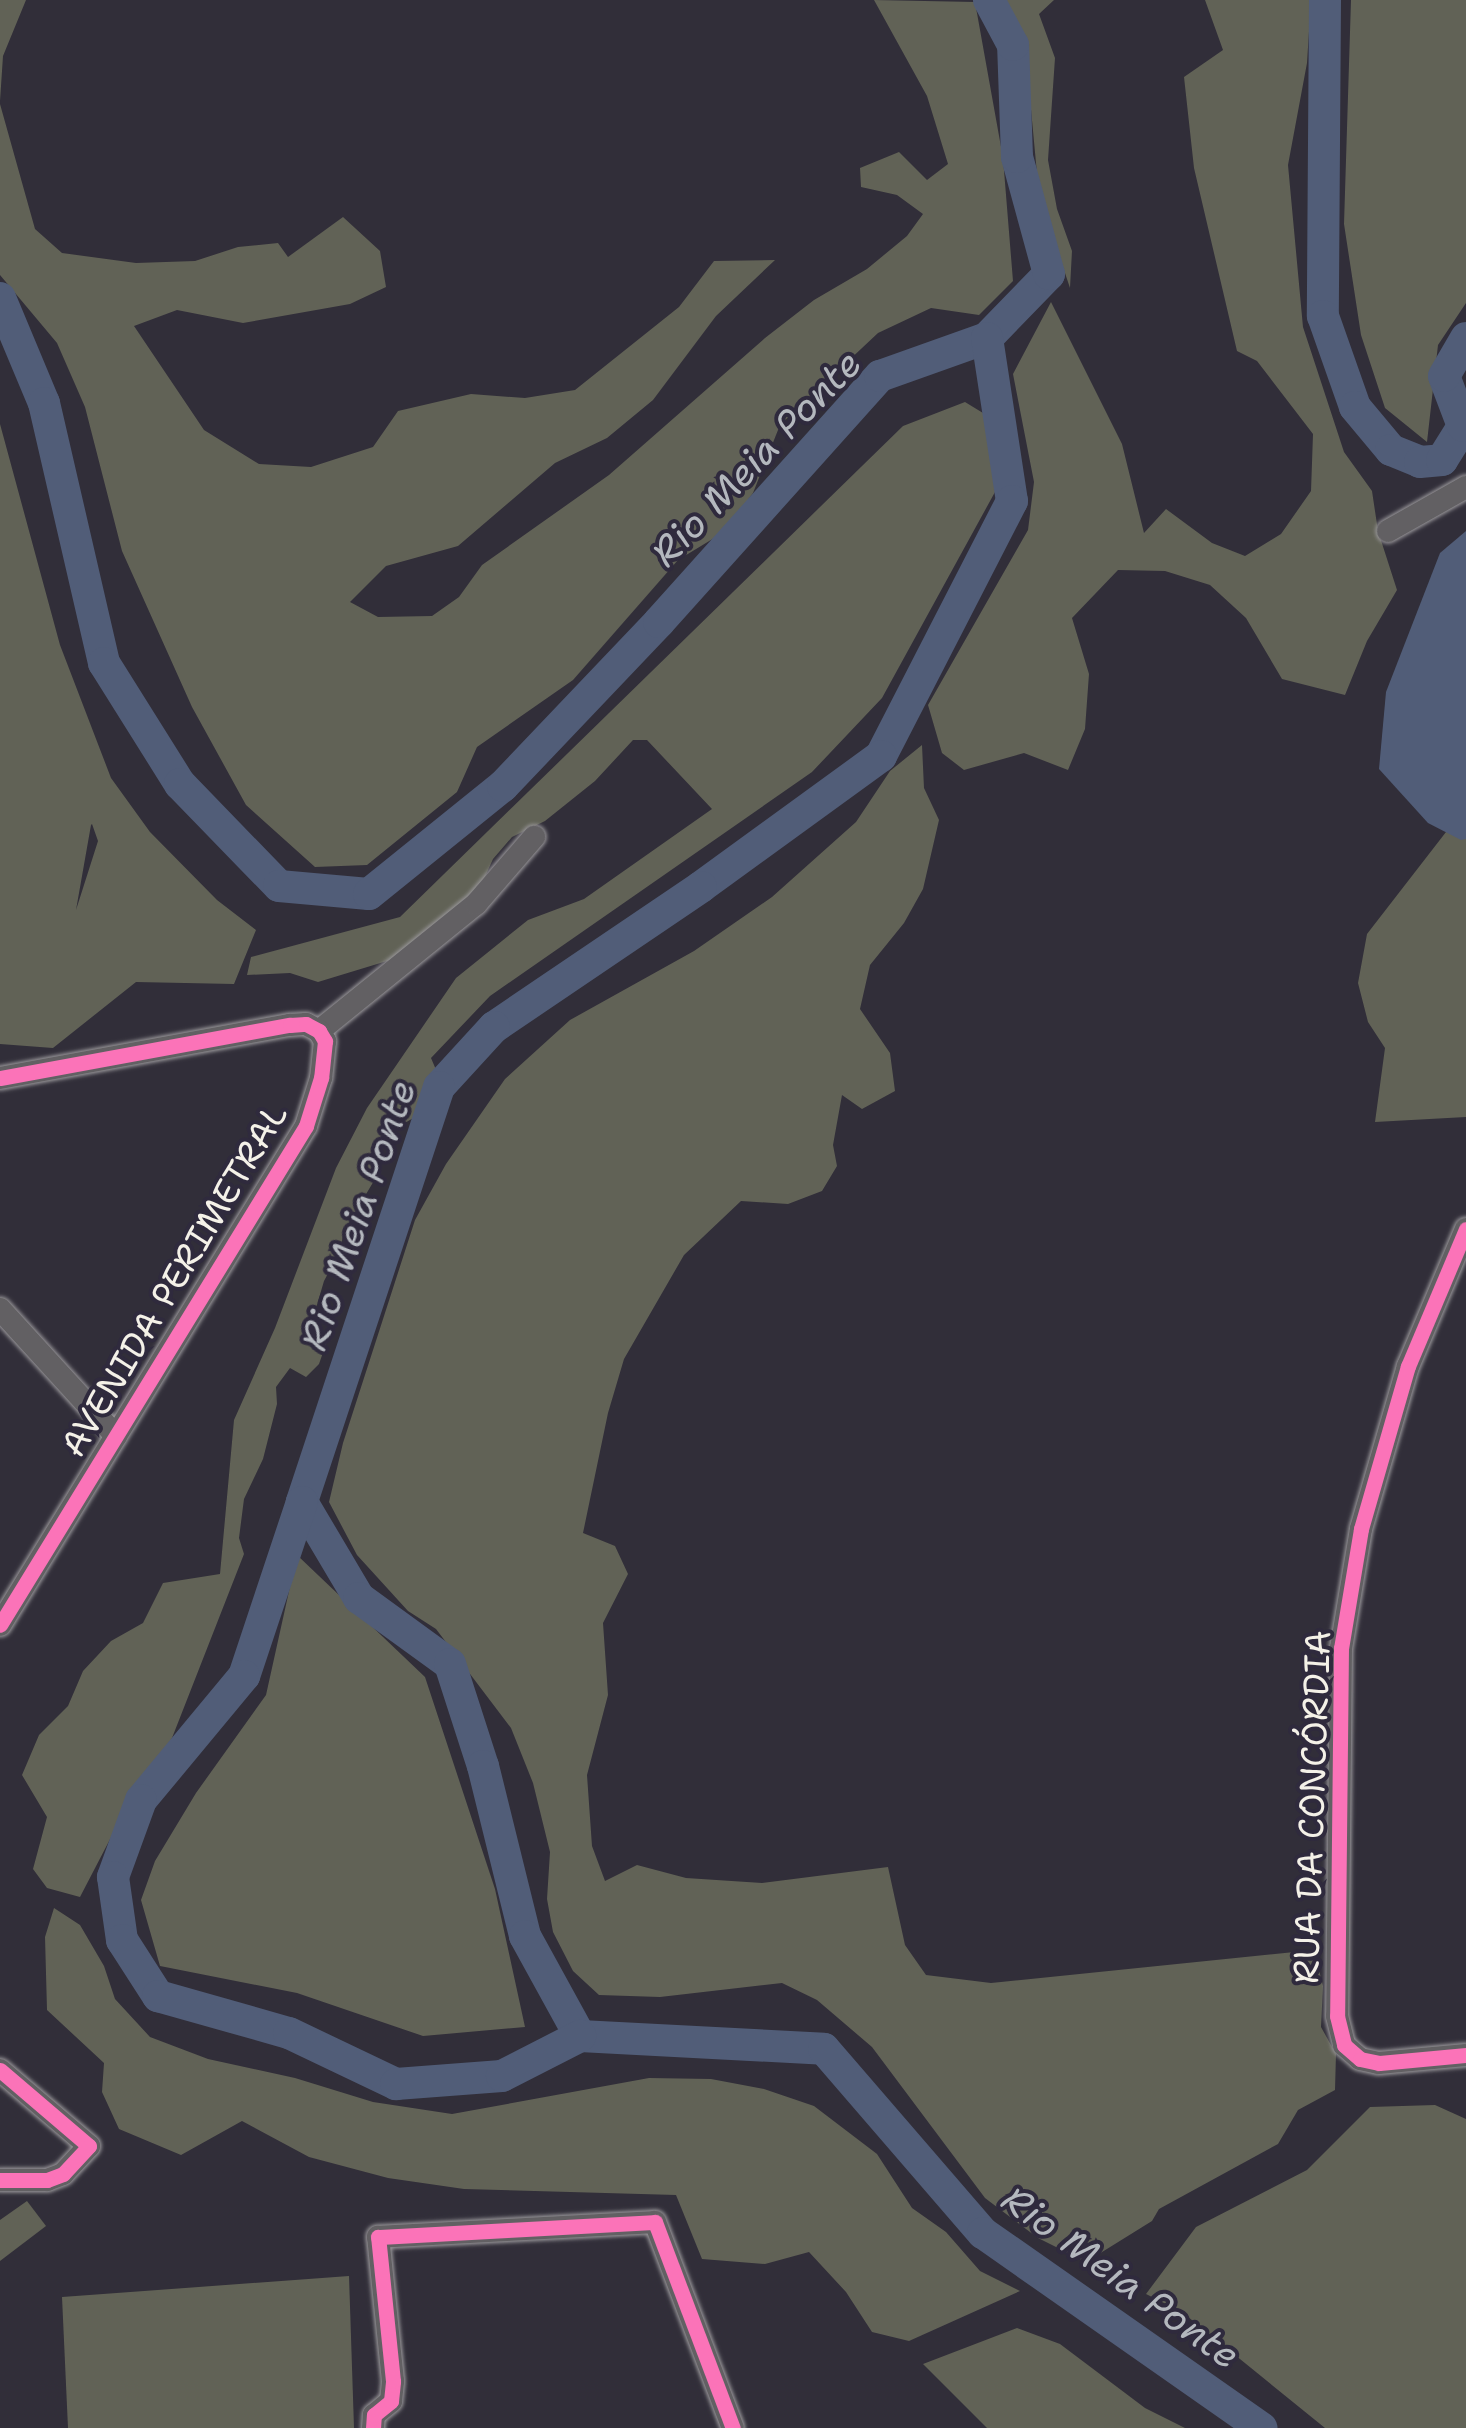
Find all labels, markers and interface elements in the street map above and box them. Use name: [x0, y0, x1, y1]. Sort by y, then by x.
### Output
water label: Rio Meia Ponte: [641, 341, 871, 575]
water label: Rio Meia Ponte: [290, 1074, 426, 1356]
street label: AVENIDA PERIMETRAL: [52, 1096, 296, 1464]
street label: RUA DA CONCÓRDIA: [1285, 1629, 1339, 1985]
water label: Rio Meia Ponte: [993, 2176, 1249, 2378]

